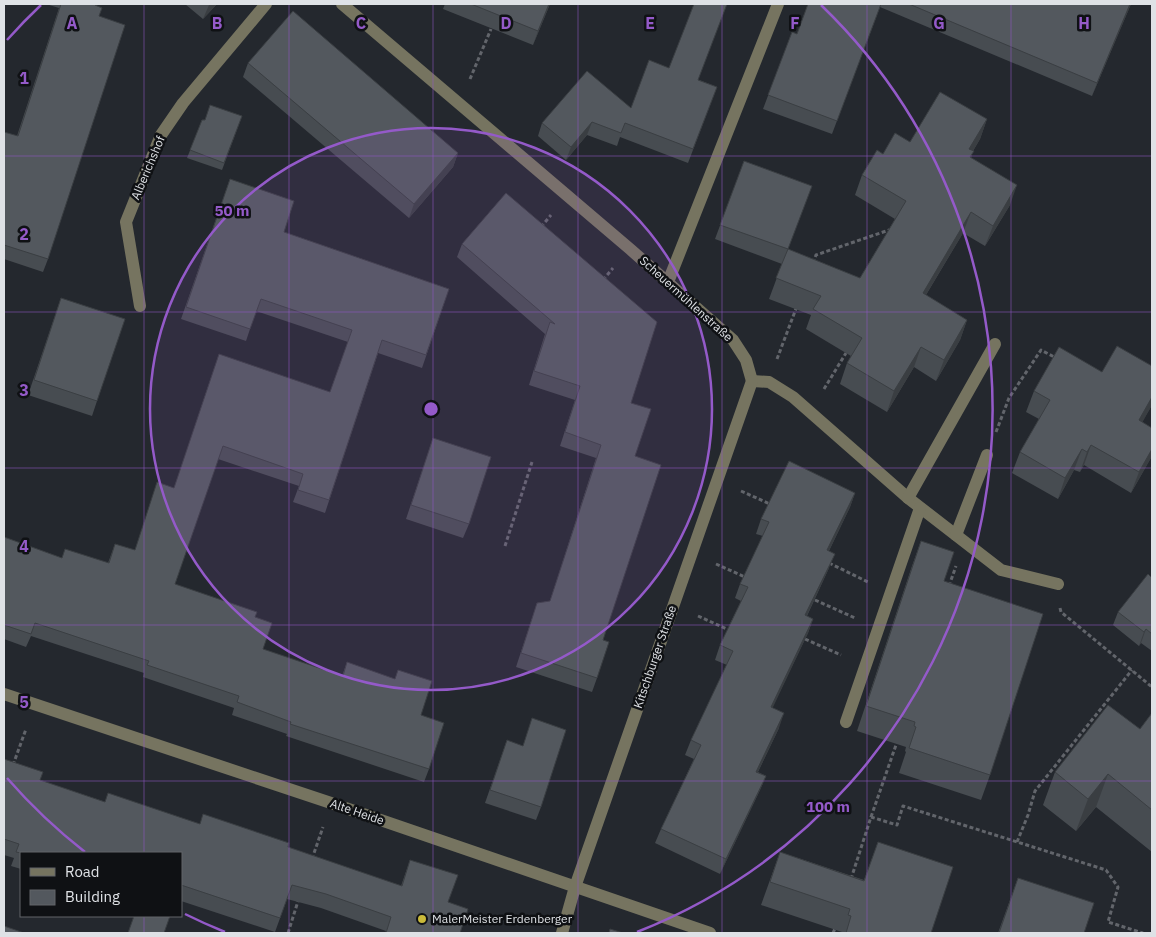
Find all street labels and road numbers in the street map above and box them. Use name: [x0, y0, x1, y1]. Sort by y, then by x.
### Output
street label: Alberichshof: [127, 133, 168, 202]
street label: Scheuermühlenstraße: [637, 253, 736, 345]
street label: Kitschburger Straße: [630, 603, 679, 710]
street label: Alte Heide: [328, 795, 387, 828]

